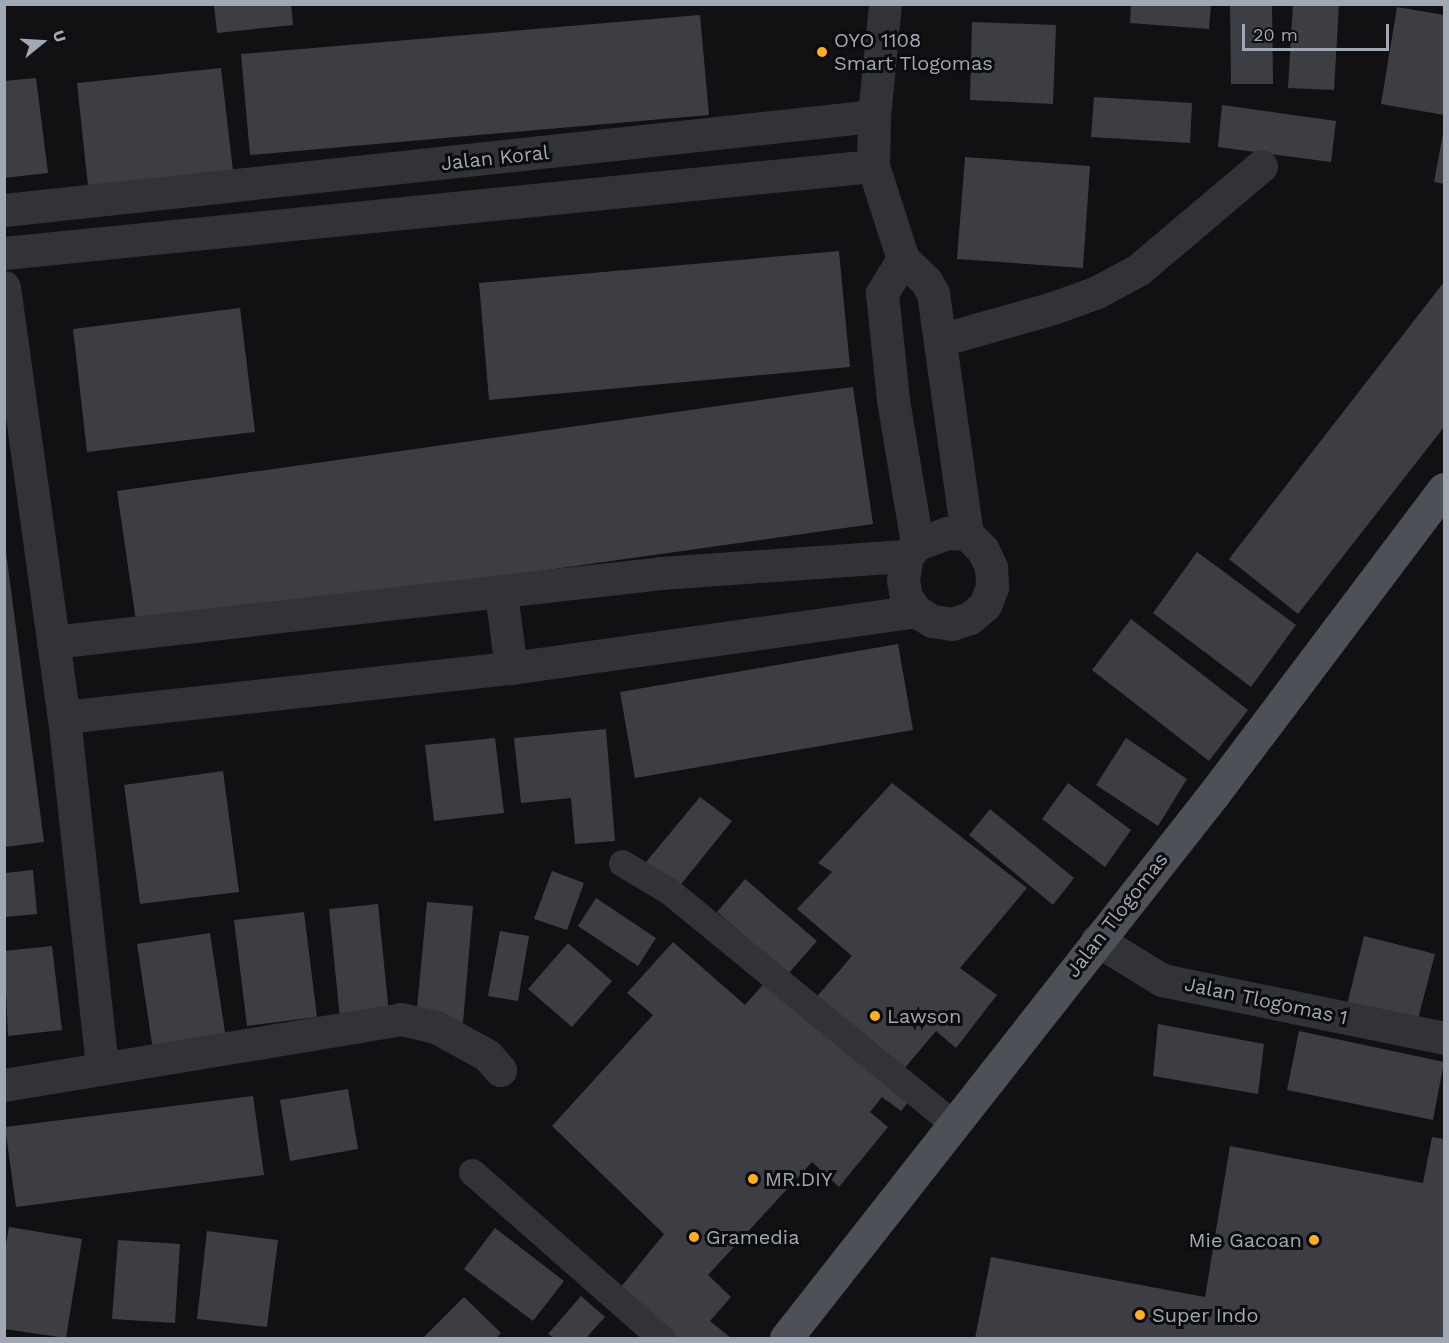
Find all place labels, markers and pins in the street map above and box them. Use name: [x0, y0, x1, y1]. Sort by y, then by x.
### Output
place label: OYO 1108 Smart Tlogomas: [834, 28, 993, 75]
marker: OYO 1108 Smart Tlogomas: [815, 45, 829, 59]
place label: Lawson: [887, 1004, 961, 1028]
marker: Lawson: [868, 1009, 882, 1023]
place label: MR.DIY: [765, 1167, 832, 1191]
marker: MR.DIY: [746, 1172, 760, 1186]
place label: Gramedia: [706, 1225, 799, 1249]
place label: Mie Gacoan: [1189, 1228, 1302, 1252]
marker: Gramedia: [687, 1230, 701, 1244]
marker: Mie Gacoan: [1307, 1233, 1321, 1247]
place label: Super Indo: [1152, 1303, 1259, 1327]
marker: Super Indo: [1133, 1308, 1147, 1322]

